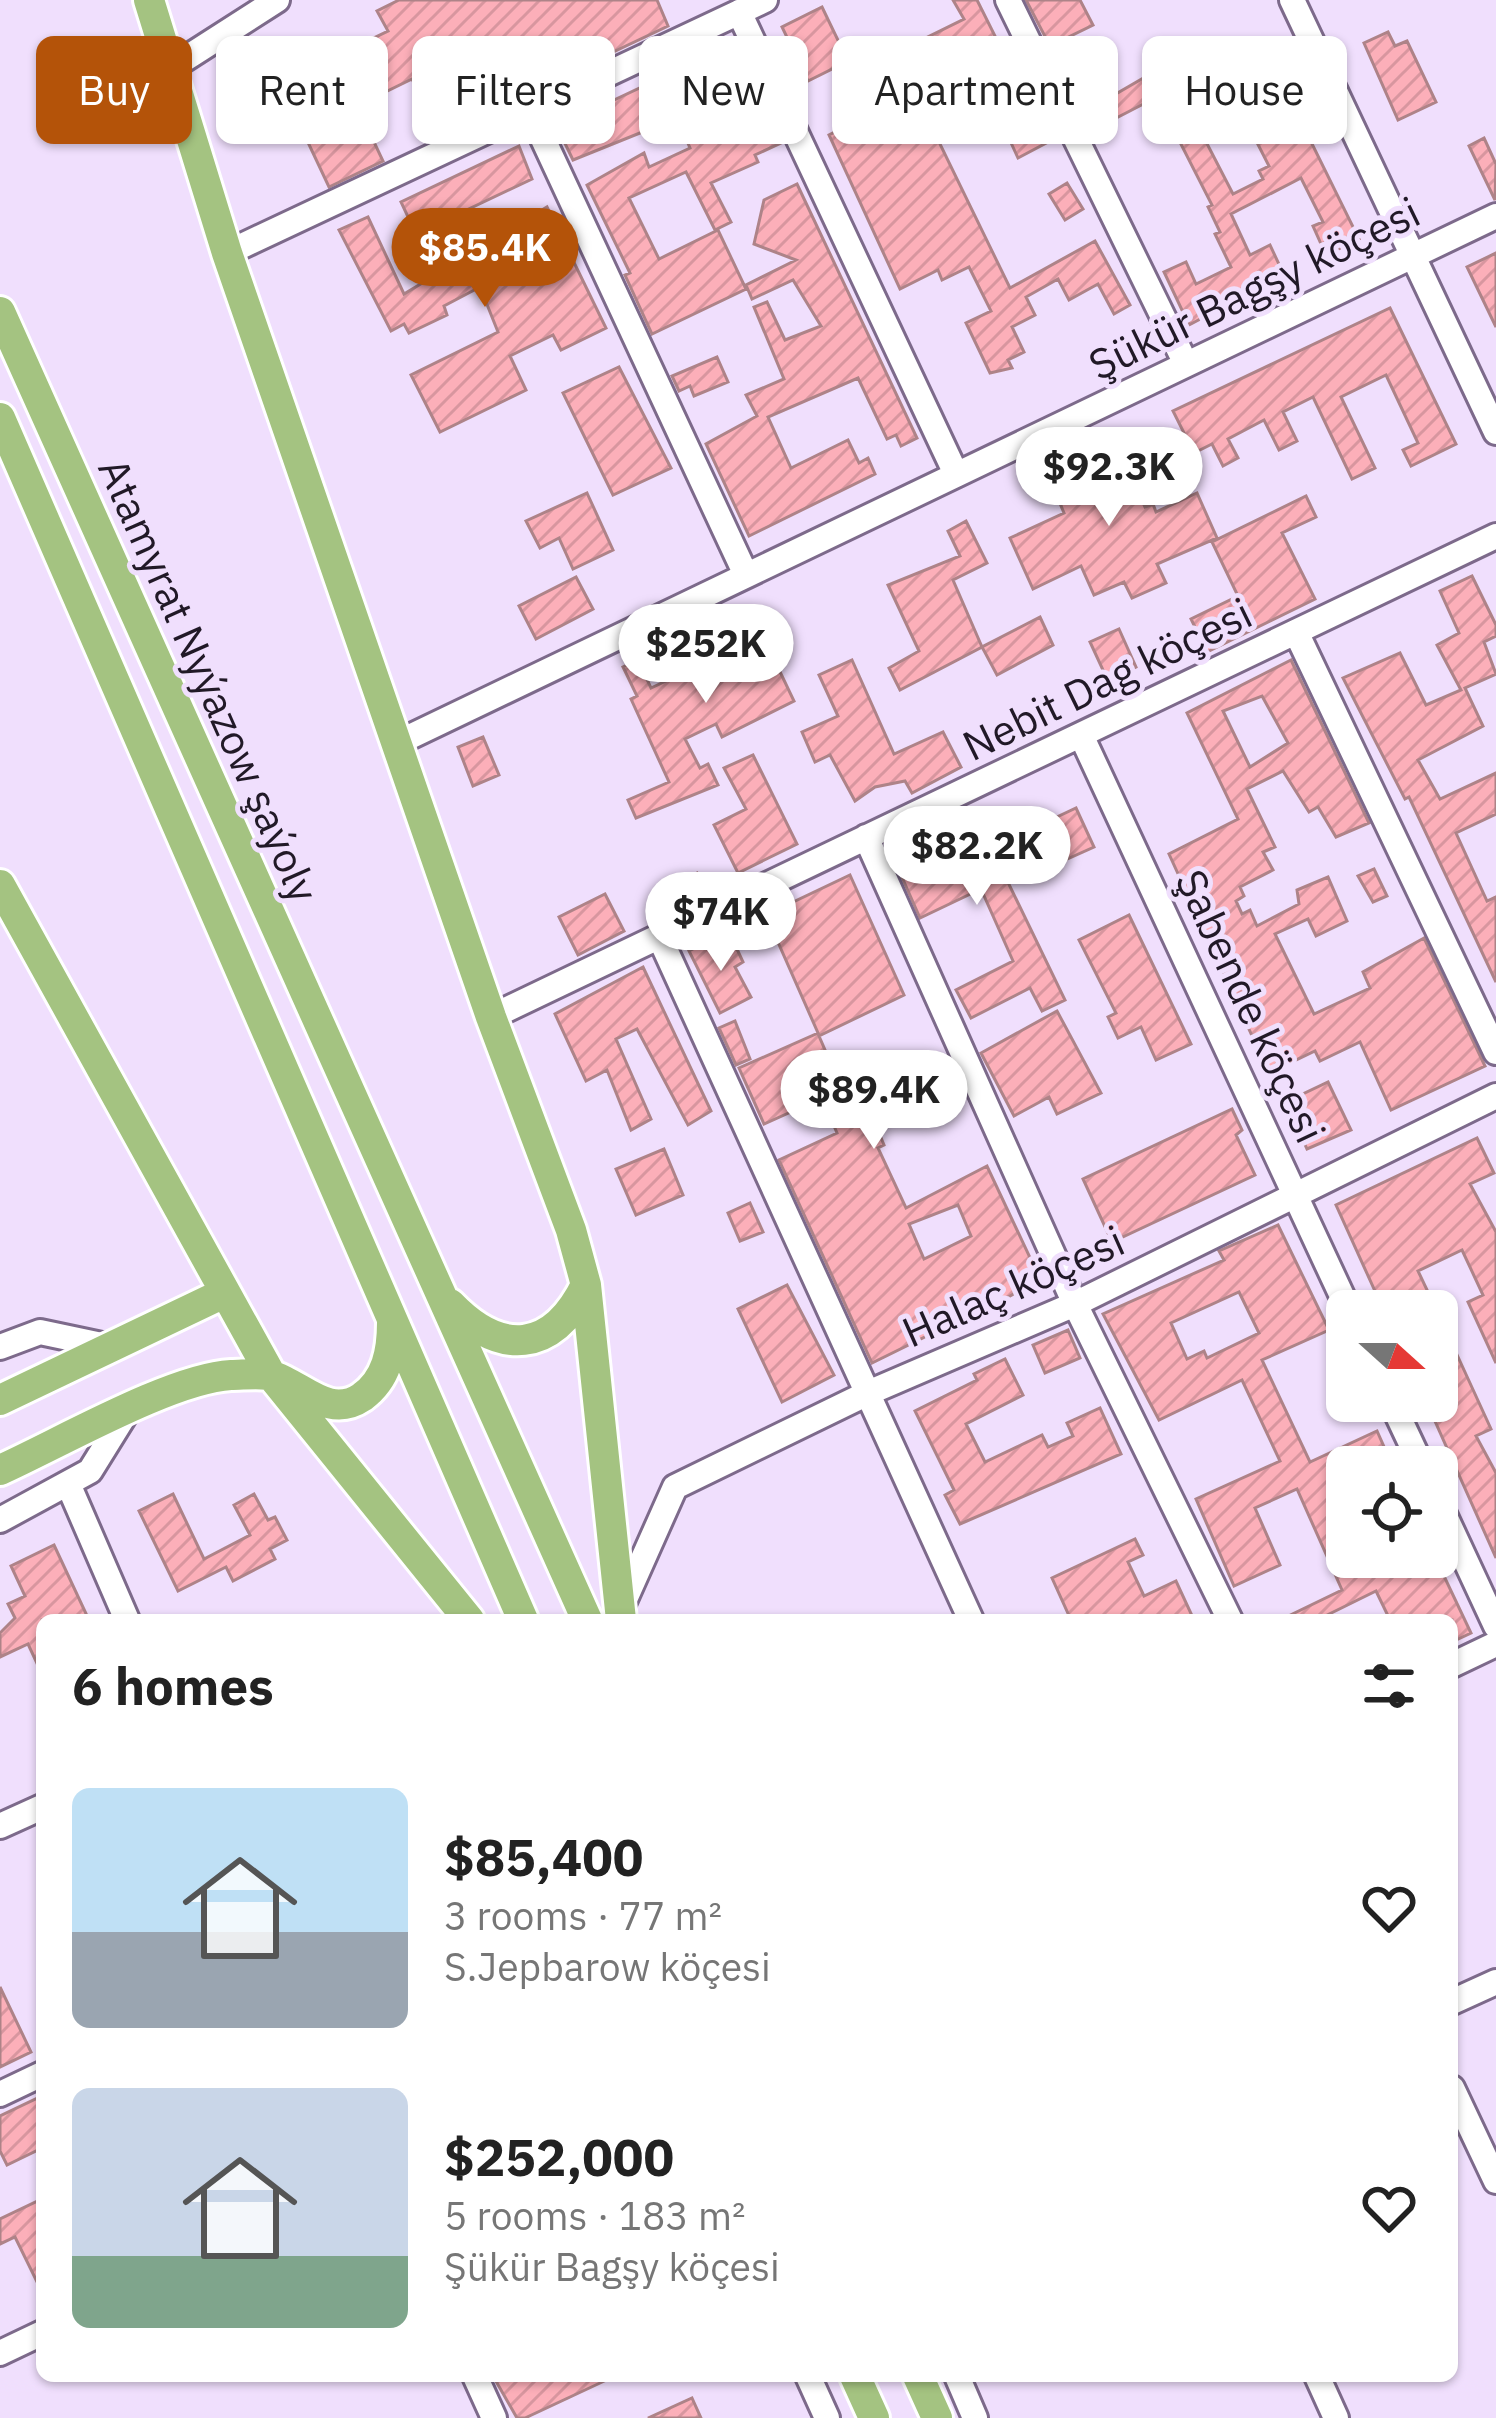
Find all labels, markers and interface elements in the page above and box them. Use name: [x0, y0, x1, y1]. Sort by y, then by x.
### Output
chip: Buy: [36, 36, 192, 144]
chip: Rent: [216, 36, 388, 144]
chip: Filters: [412, 36, 615, 144]
chip: New: [639, 36, 808, 144]
chip: Apartment: [832, 36, 1118, 144]
chip: House: [1142, 36, 1347, 144]
street label: Şükür Bagşy köçesi: [1079, 184, 1429, 392]
pin: $85.4K: [387, 208, 583, 310]
text: $85.4K: [419, 221, 551, 272]
pin: $92.3K: [1011, 427, 1207, 529]
text: $92.3K: [1043, 440, 1175, 491]
street label: Atamyrat Nyýazow şaýoly: [86, 449, 332, 911]
street label: Nebit Dag köçesi: [953, 585, 1261, 773]
pin: $252K: [622, 604, 790, 706]
text: $252K: [646, 617, 766, 668]
pin: $82.2K: [879, 806, 1075, 908]
text: $82.2K: [911, 819, 1043, 870]
street label: Şabende köçesi: [1164, 861, 1338, 1151]
pin: $74K: [650, 872, 792, 974]
text: $74K: [672, 885, 770, 936]
pin: $89.4K: [776, 1050, 972, 1152]
text: $89.4K: [808, 1063, 940, 1114]
street label: Halaç köçesi: [894, 1213, 1132, 1359]
north arrow: [1326, 1290, 1458, 1422]
map controls: [1326, 1290, 1458, 1578]
button: locate: [1326, 1446, 1458, 1578]
text: 6 homes: [72, 1653, 274, 1719]
icon: filters: [1356, 1653, 1422, 1719]
text: $85,400: [444, 1824, 643, 1890]
icon: home: [168, 1836, 312, 1980]
icon: heart: [1356, 1875, 1422, 1941]
text: 3 rooms · 77 m²: [444, 1890, 722, 1941]
text: S.Jepbarow köçesi: [444, 1941, 771, 1992]
text: $252,000: [444, 2124, 674, 2190]
icon: home: [168, 2136, 312, 2280]
icon: heart: [1356, 2175, 1422, 2241]
text: 5 rooms · 183 m²: [444, 2190, 746, 2241]
text: Şükür Bagşy köçesi: [444, 2241, 780, 2292]

